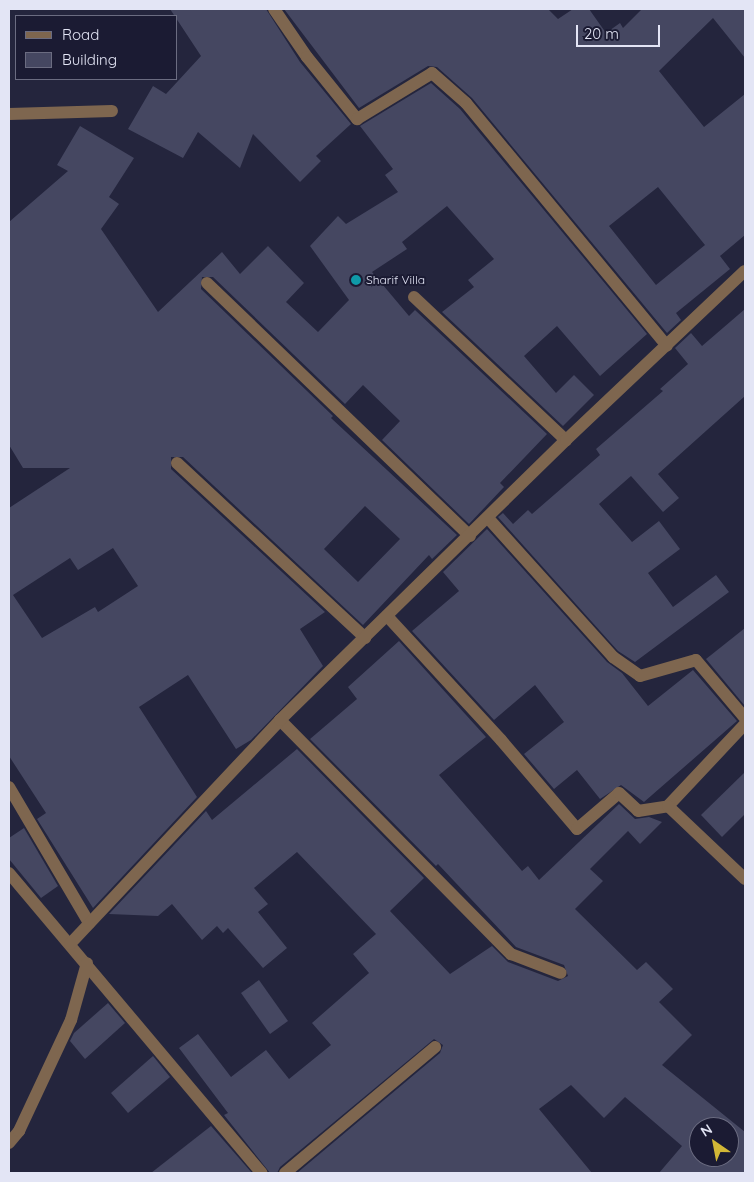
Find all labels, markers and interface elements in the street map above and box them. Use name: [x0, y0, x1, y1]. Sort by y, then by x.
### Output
legend: [15, 15, 178, 80]
scale bar: [579, 15, 663, 47]
text: 20 m: [584, 24, 619, 43]
text: Road: [62, 25, 99, 44]
text: Building: [62, 50, 117, 69]
place label: Sharif Villa: [366, 273, 425, 287]
marker: Sharif Villa: [350, 274, 362, 286]
north arrow: [689, 1117, 739, 1167]
text: N: [697, 1120, 716, 1141]

